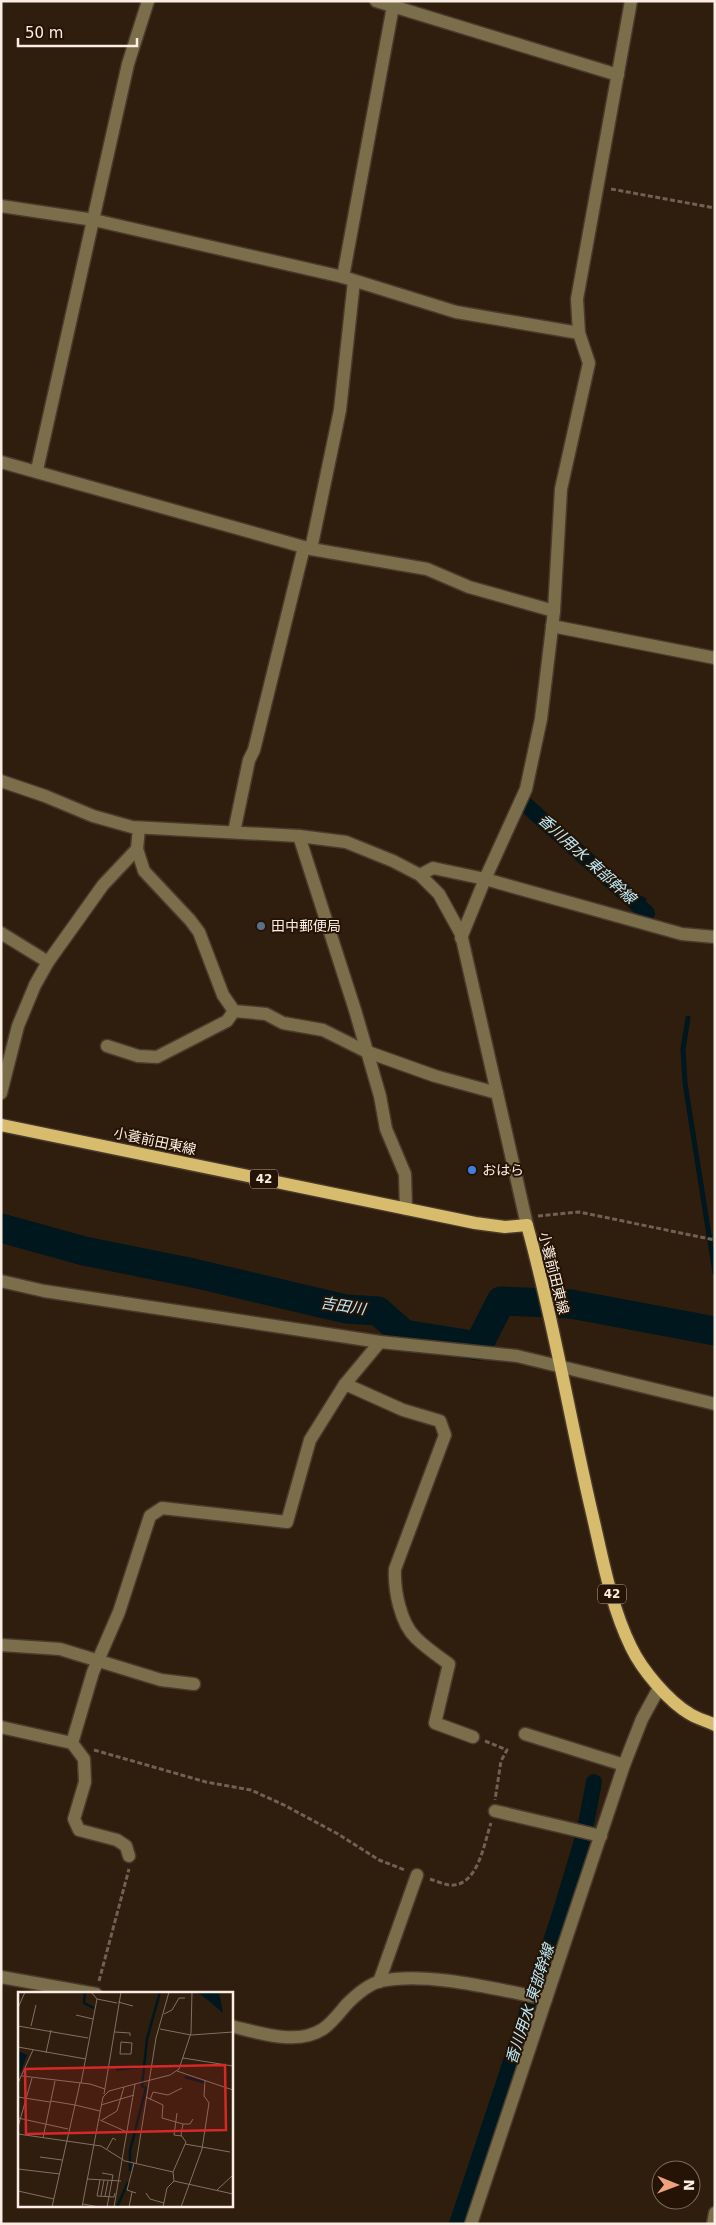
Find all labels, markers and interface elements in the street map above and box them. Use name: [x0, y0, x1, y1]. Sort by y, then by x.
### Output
scale bar: [18, 15, 136, 47]
text: 50 m: [25, 24, 63, 42]
water label: 香川用水 東部幹線: [535, 811, 641, 909]
place label: 田中郵便局: [271, 918, 341, 934]
marker: 田中郵便局: [255, 920, 267, 932]
street label: 小蓑前田東線: [112, 1124, 198, 1158]
place label: おはら: [482, 1162, 524, 1178]
marker: おはら: [466, 1164, 478, 1176]
road number: 42: [250, 1170, 278, 1188]
street label: 小蓑前田東線: [536, 1230, 572, 1316]
water label: 吉田川: [319, 1294, 369, 1319]
road number: 42: [598, 1585, 626, 1604]
water label: 香川用水 東部幹線: [502, 1940, 558, 2066]
inset map: [18, 1992, 232, 2208]
north arrow: [651, 2160, 701, 2210]
text: N: [681, 2179, 697, 2191]

